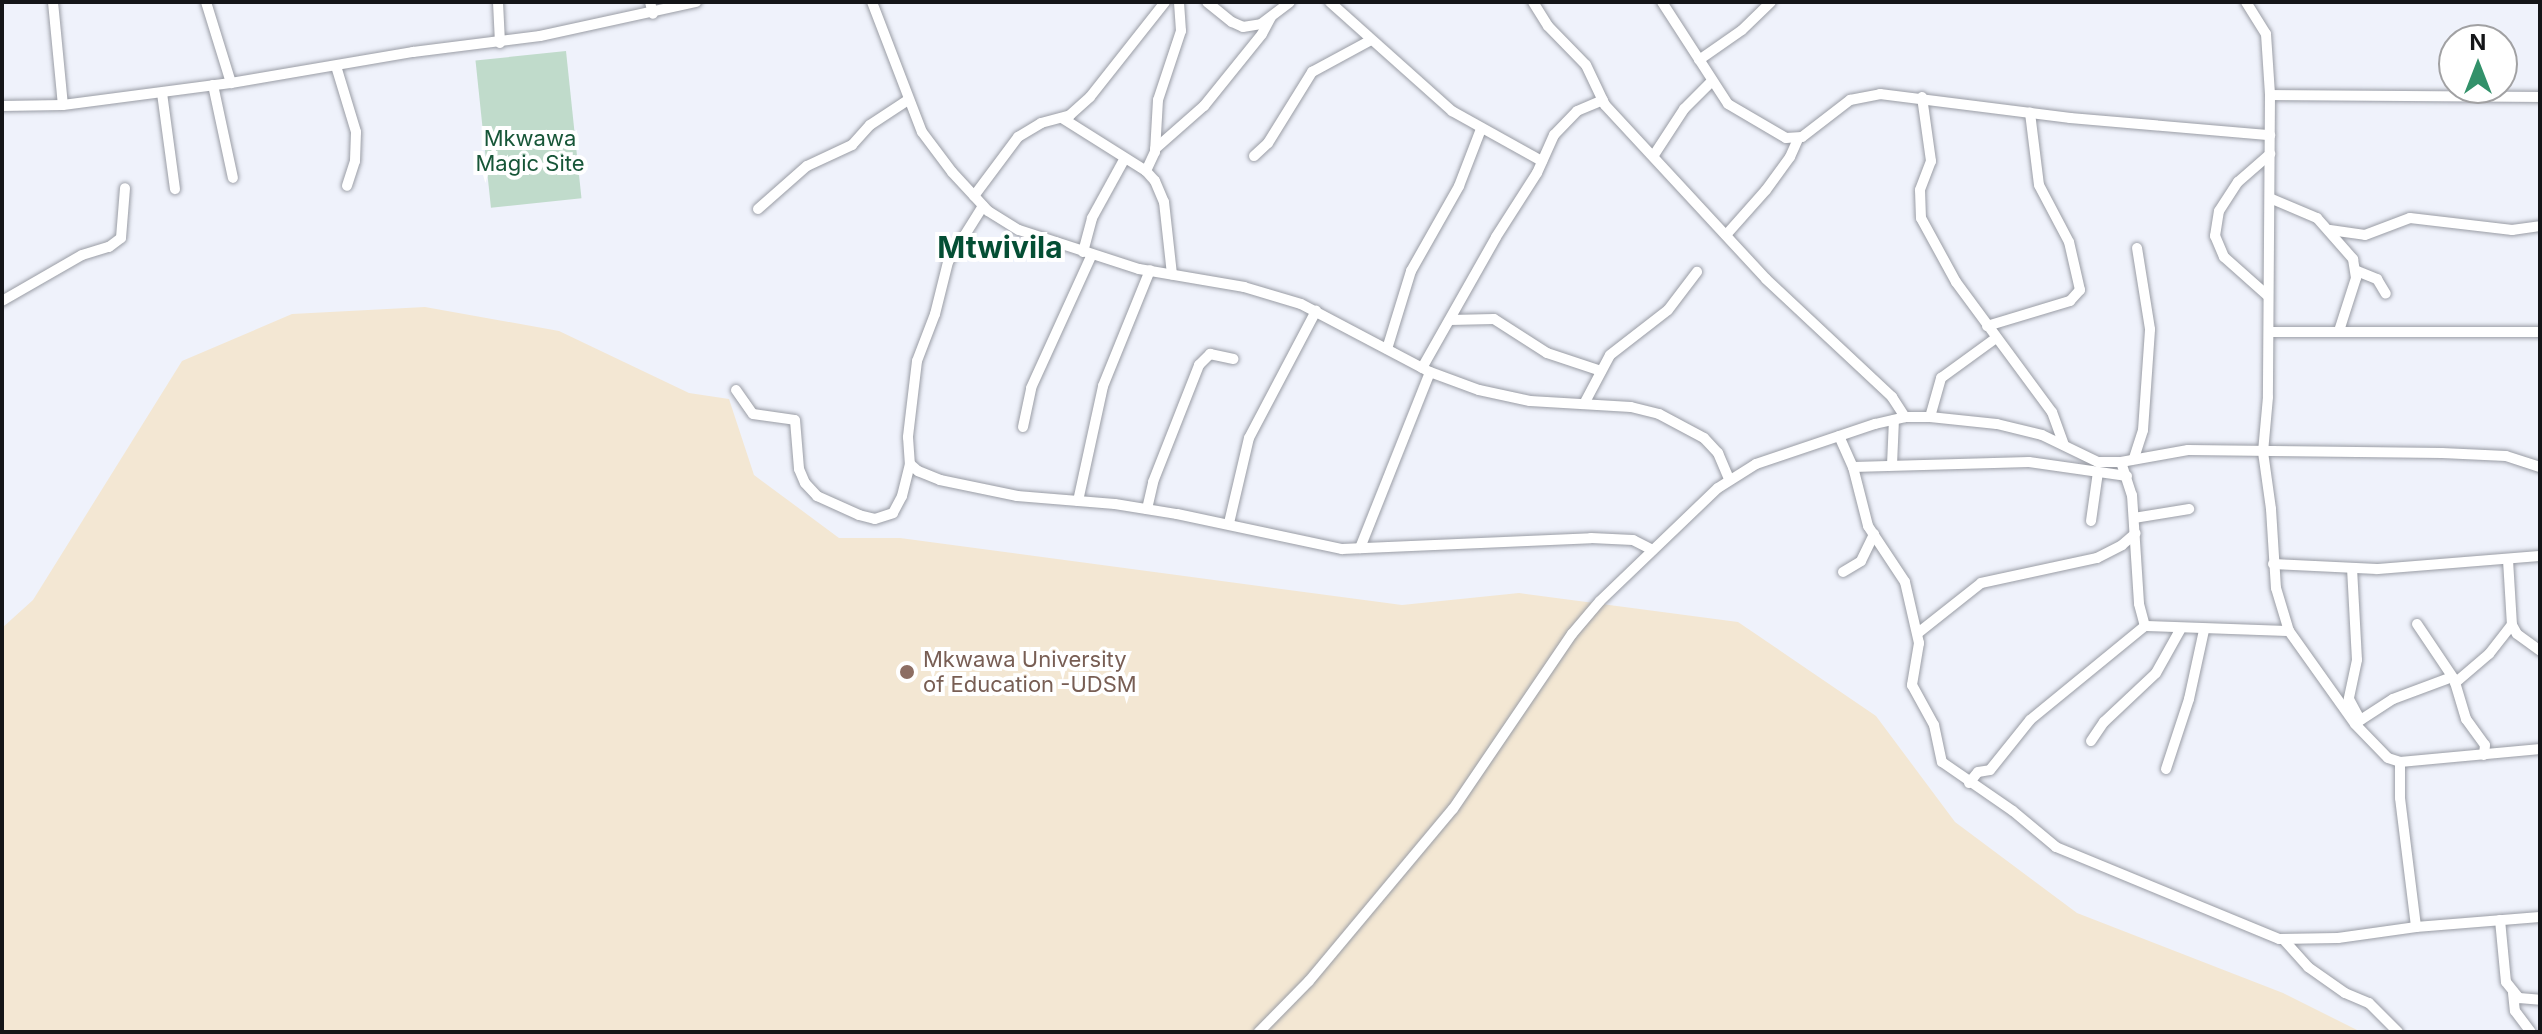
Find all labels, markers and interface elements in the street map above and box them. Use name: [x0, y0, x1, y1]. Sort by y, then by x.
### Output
north arrow: [2438, 24, 2518, 104]
text: N: [2470, 29, 2486, 55]
park label: Mkwawa Magic Site: [475, 125, 585, 176]
district label: Mtwivila: [937, 229, 1063, 265]
place label: Mkwawa University of Education -UDSM: [923, 646, 1137, 698]
marker: Mkwawa University of Education -UDSM: [898, 663, 916, 681]

